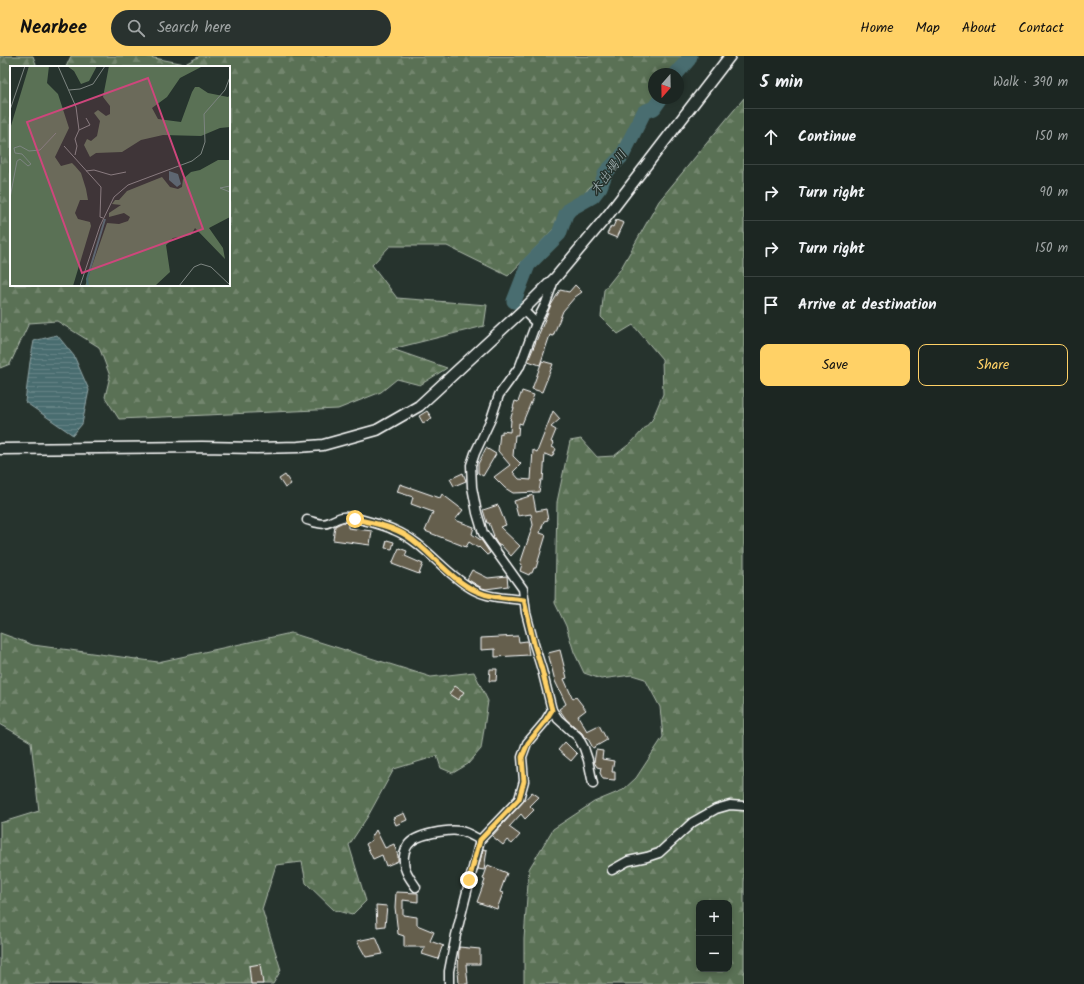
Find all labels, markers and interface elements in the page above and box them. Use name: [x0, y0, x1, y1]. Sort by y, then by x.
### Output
search box: [111, 10, 391, 46]
text: Nearbee: [20, 13, 87, 43]
text: Search here: [157, 16, 231, 40]
icon: search: [125, 17, 147, 39]
text: Home: [860, 17, 894, 39]
text: Map: [916, 17, 940, 39]
text: About: [962, 17, 996, 39]
text: Contact: [1018, 17, 1064, 39]
inset map: [10, 66, 230, 286]
north arrow: [648, 68, 684, 104]
text: 5 min: [760, 69, 803, 96]
text: Walk · 390 m: [993, 72, 1068, 93]
text: Continue: [798, 125, 856, 149]
icon: ahead: [760, 126, 782, 148]
text: 150 m: [1035, 126, 1068, 147]
water label: 木出場川: [585, 146, 633, 200]
text: Turn right: [798, 181, 865, 205]
icon: right: [760, 182, 782, 204]
text: 90 m: [1040, 182, 1068, 203]
text: Turn right: [798, 237, 865, 261]
icon: right: [760, 238, 782, 260]
text: 150 m: [1035, 238, 1068, 259]
text: Arrive at destination: [798, 293, 937, 317]
icon: arrive: [760, 294, 782, 316]
button: Save: [760, 344, 910, 386]
button: Share: [918, 344, 1068, 386]
route start: [346, 510, 364, 528]
route end: [460, 871, 478, 889]
map controls: [696, 900, 732, 972]
button: +: [696, 900, 732, 936]
button: −: [696, 936, 732, 972]

